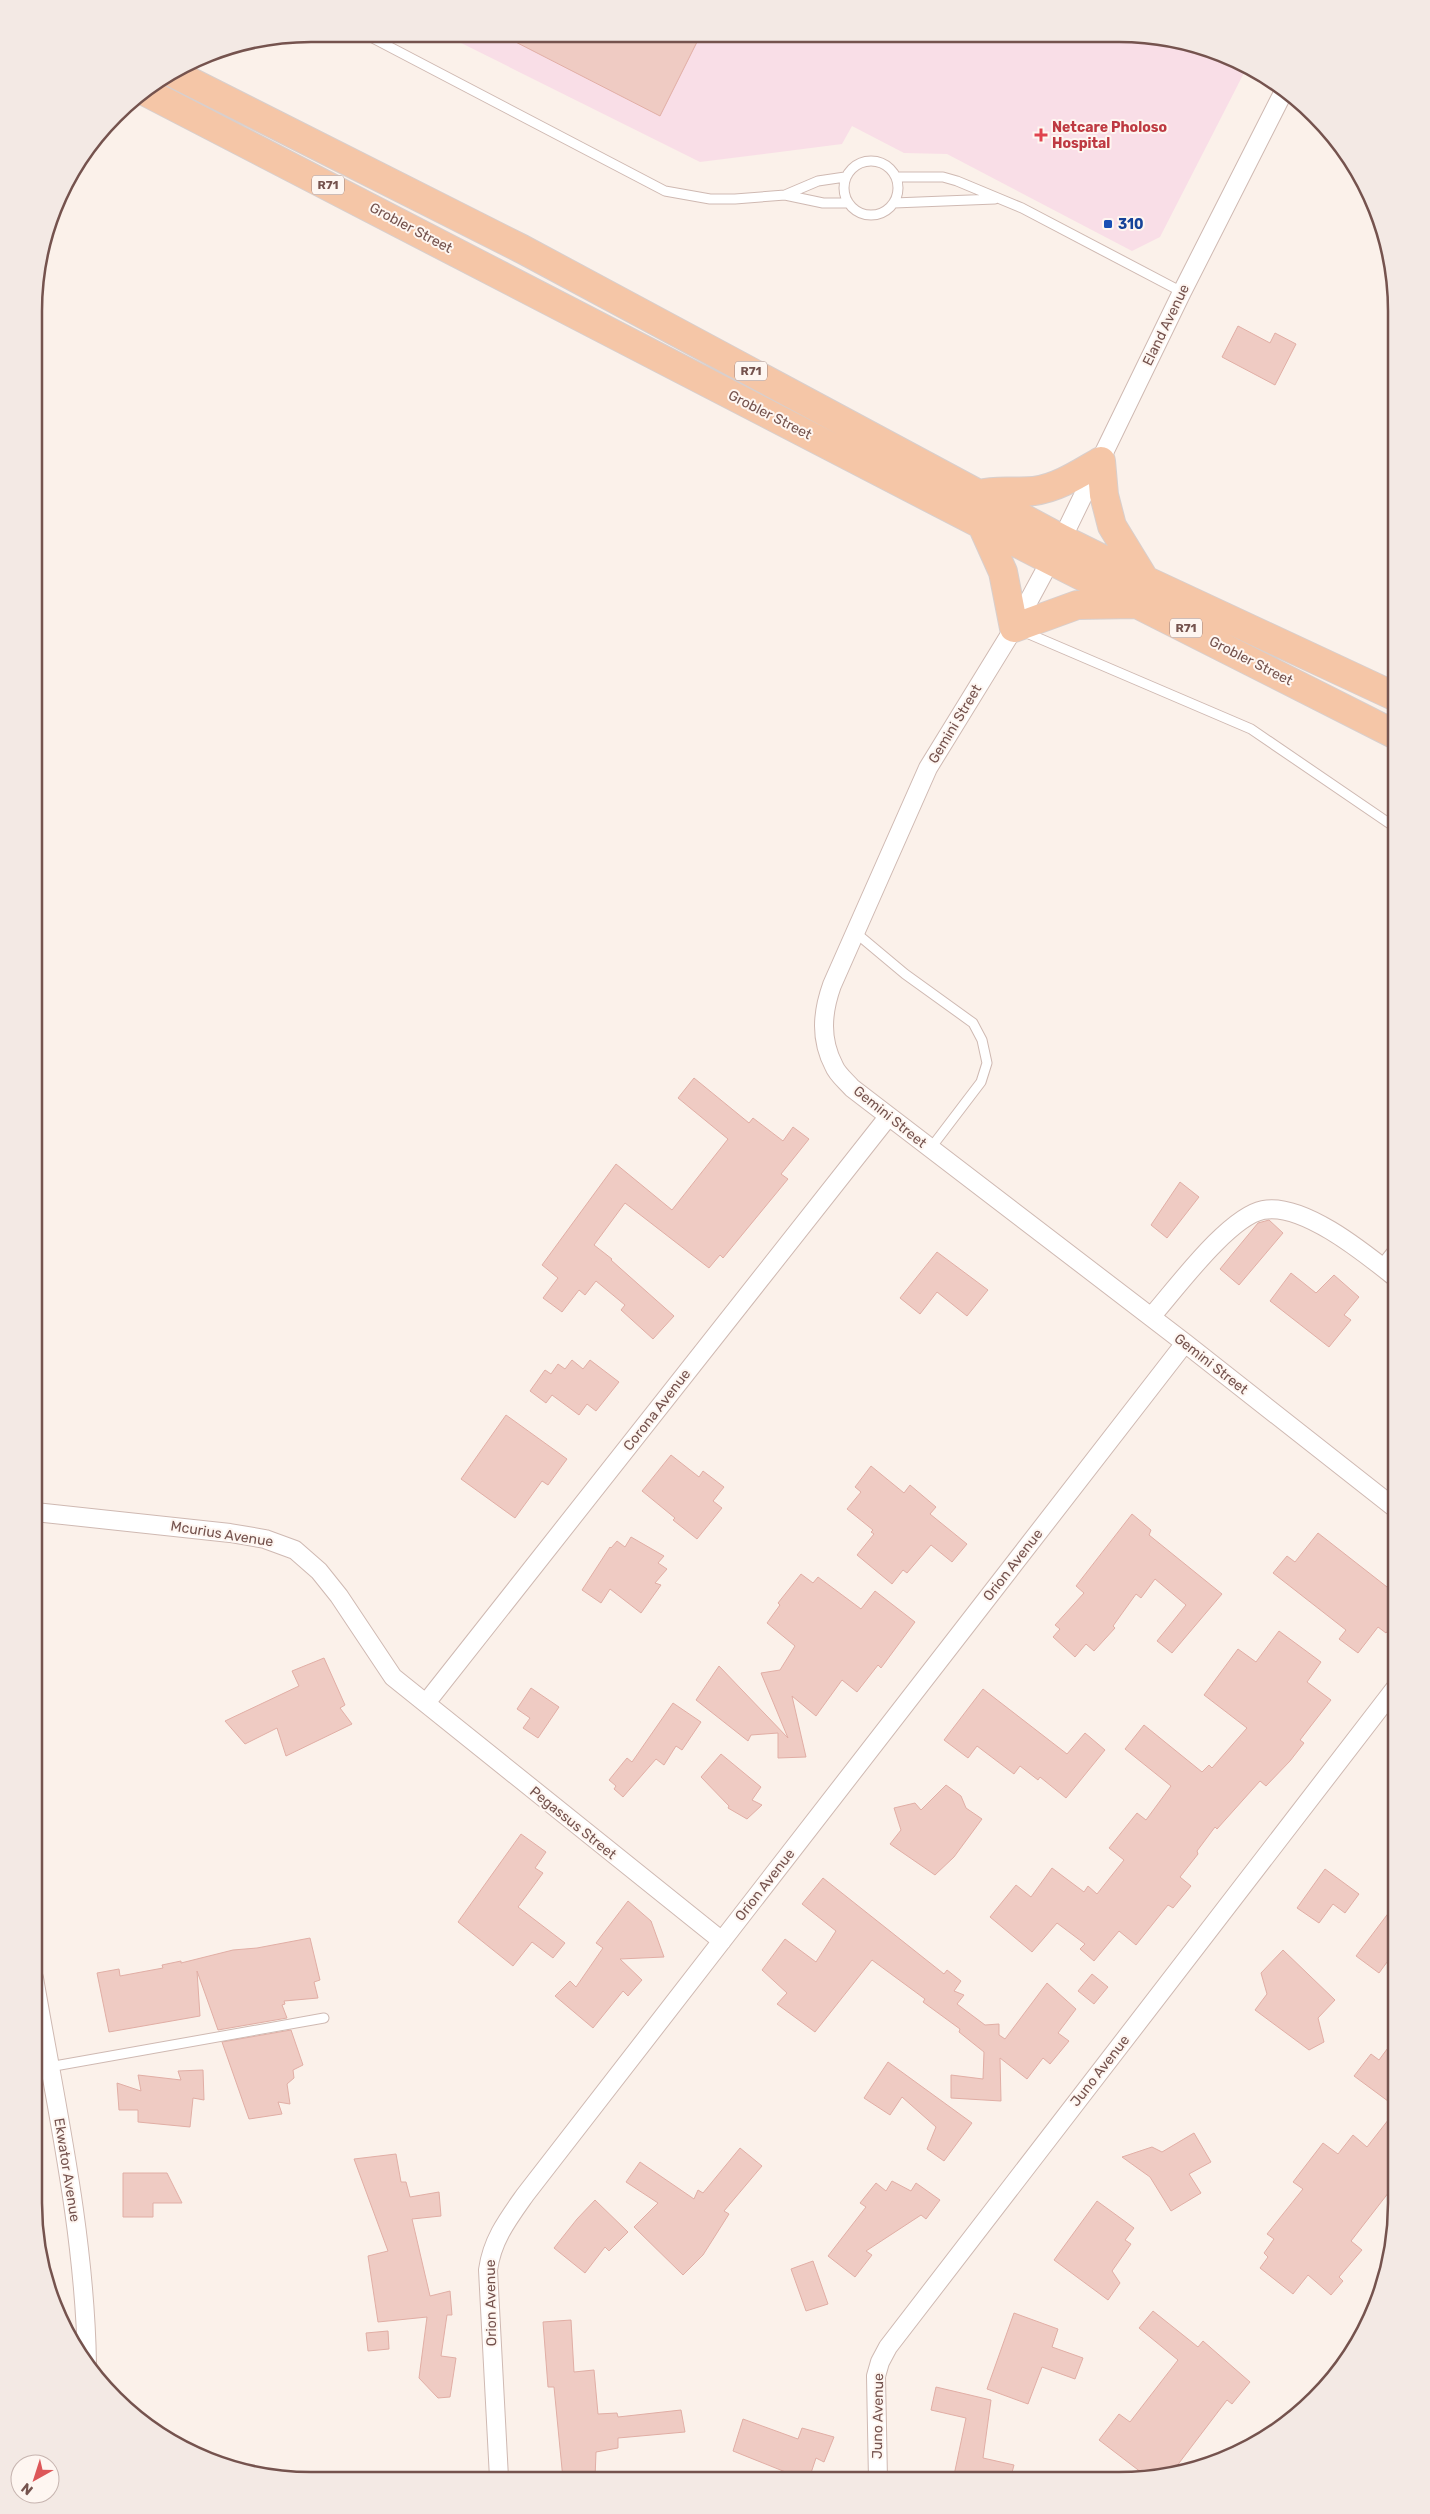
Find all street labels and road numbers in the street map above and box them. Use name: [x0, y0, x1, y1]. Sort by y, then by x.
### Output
road number: R71: [312, 176, 344, 194]
street label: Grobler Street: [367, 199, 456, 257]
street label: Eland Avenue: [1139, 281, 1193, 369]
road number: R71: [735, 362, 767, 381]
street label: Grobler Street: [725, 387, 815, 444]
road number: R71: [1170, 618, 1202, 638]
street label: Grobler Street: [1206, 633, 1296, 690]
street label: Gemini Street: [925, 681, 985, 767]
street label: Gemini Street: [850, 1082, 930, 1152]
street label: Gemini Street: [1171, 1330, 1252, 1398]
street label: Corona Avenue: [620, 1366, 694, 1454]
street label: Mcurius Avenue: [169, 1517, 275, 1551]
street label: Orion Avenue: [980, 1525, 1047, 1604]
street label: Pegassus Street: [526, 1783, 620, 1863]
street label: Orion Avenue: [732, 1845, 799, 1924]
street label: Juno Avenue: [1067, 2032, 1133, 2110]
street label: Ekwator Avenue: [50, 2117, 84, 2223]
street label: Orion Avenue: [482, 2259, 500, 2347]
street label: Juno Avenue: [869, 2373, 887, 2459]

